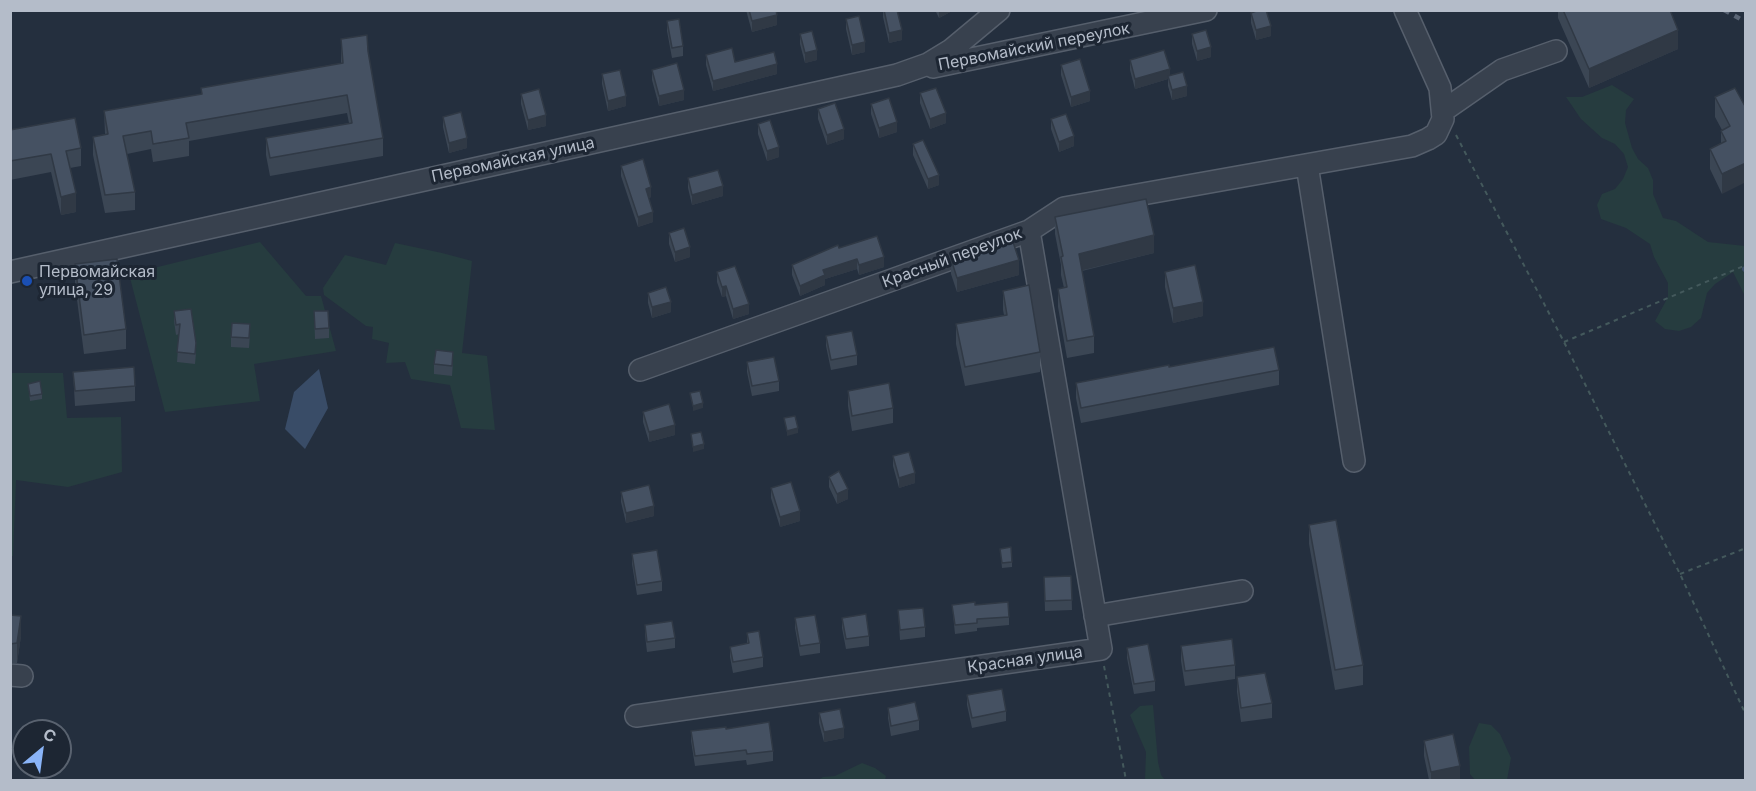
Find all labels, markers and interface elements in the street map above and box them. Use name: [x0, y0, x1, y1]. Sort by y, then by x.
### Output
street label: Первомайский переулок: [936, 19, 1132, 75]
street label: Первомайская улица: [430, 133, 596, 187]
street label: Красный переулок: [880, 224, 1024, 292]
place label: Первомайская улица, 29: [39, 262, 155, 300]
marker: Первомайская улица, 29: [20, 274, 34, 288]
street label: Красная улица: [966, 642, 1084, 678]
north arrow: [12, 719, 72, 779]
text: С: [40, 723, 60, 747]

